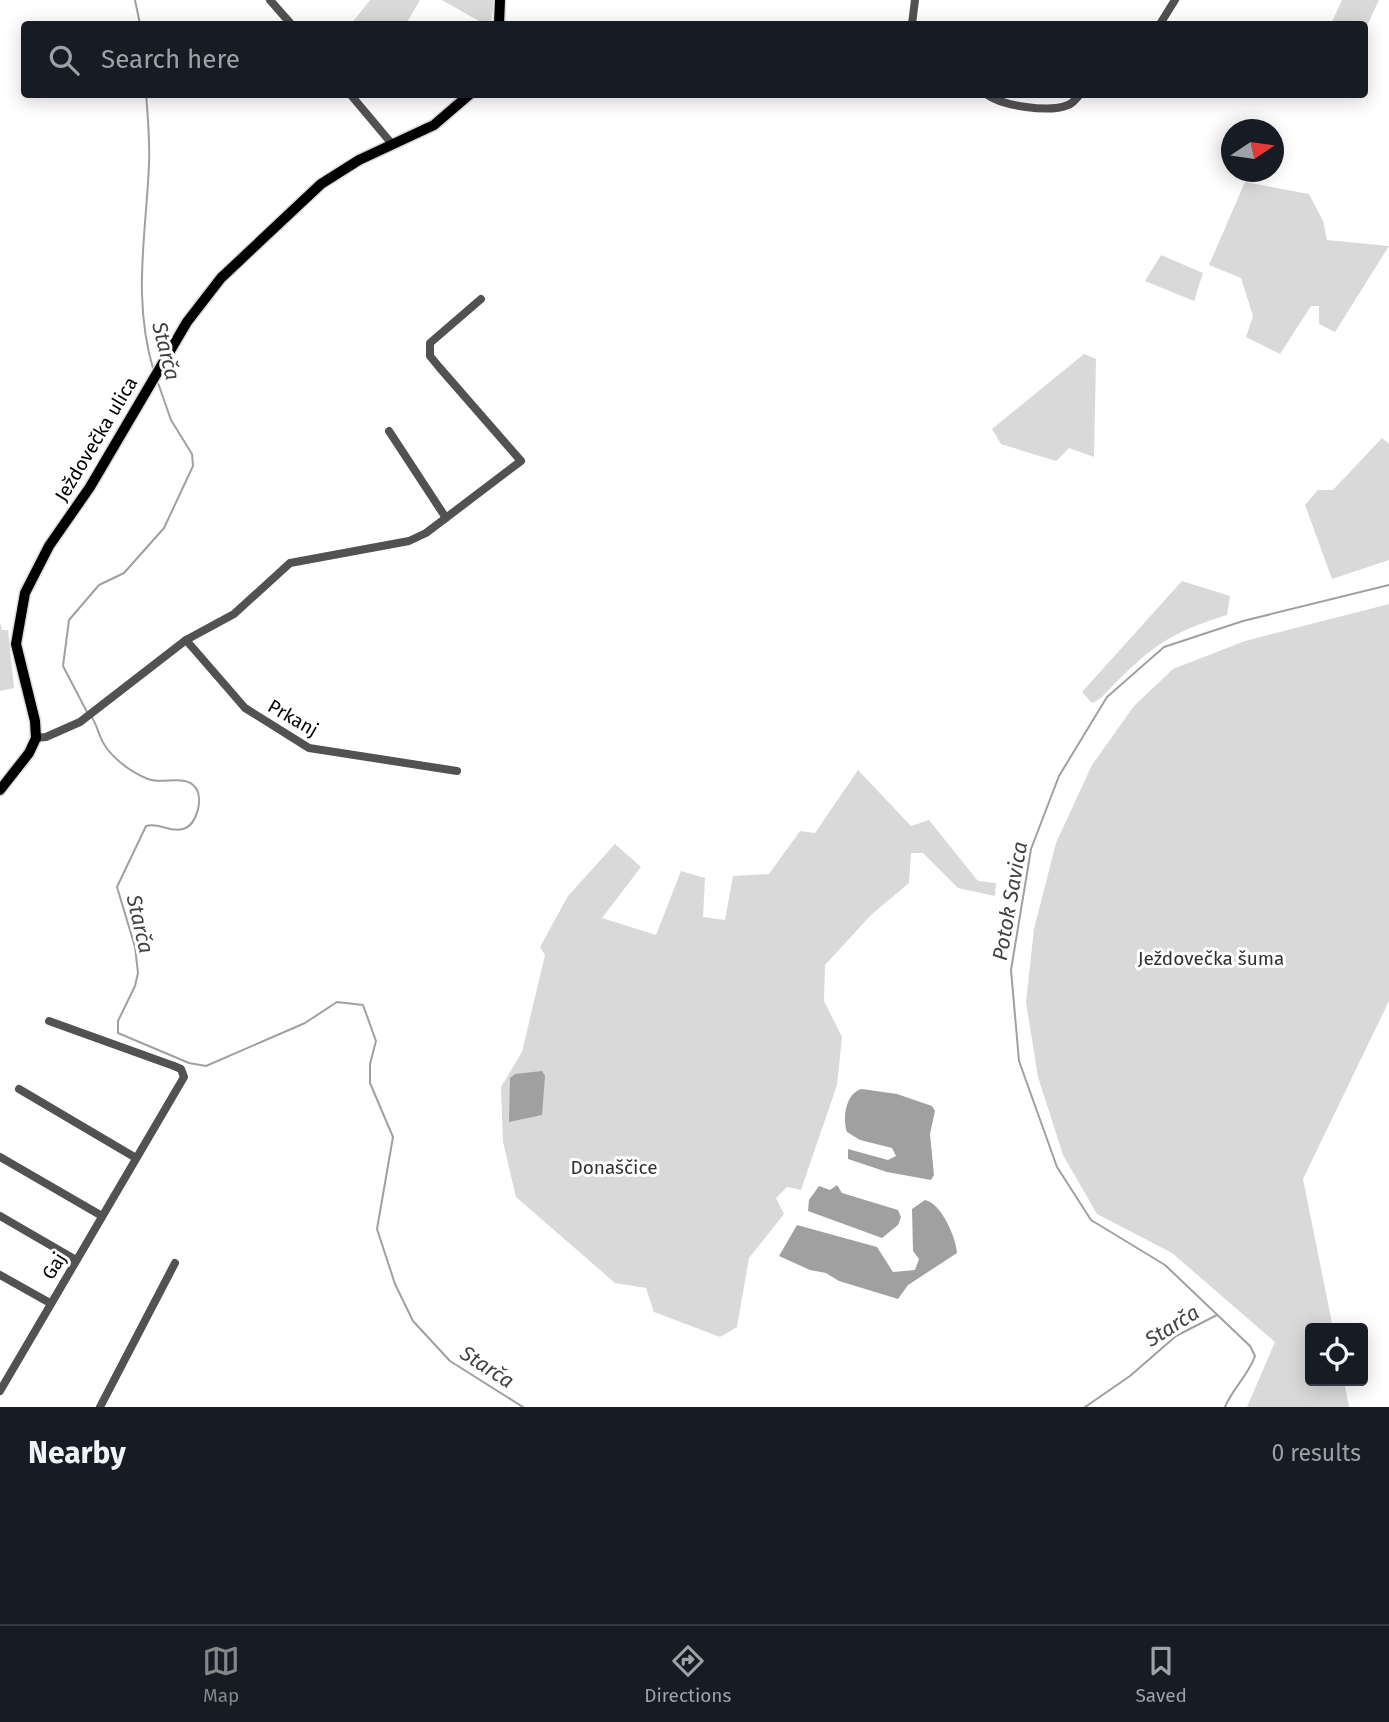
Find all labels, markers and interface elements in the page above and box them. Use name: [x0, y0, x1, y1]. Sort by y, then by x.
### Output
search box: [21, 21, 1368, 98]
icon: search: [45, 41, 83, 79]
text: Search here: [101, 44, 240, 75]
north arrow: [1221, 119, 1284, 182]
water label: Starča: [146, 318, 186, 383]
street label: Ježdovečka ulica: [50, 373, 142, 505]
street label: Prkanj: [264, 694, 322, 742]
water label: Potok Savica: [987, 840, 1033, 962]
water label: Starča: [120, 891, 159, 956]
park label: Ježdovečka šuma: [1138, 947, 1284, 970]
park label: Donaščice: [571, 1156, 657, 1179]
street label: Gaj: [37, 1248, 71, 1284]
water label: Starča: [1139, 1299, 1204, 1353]
map controls: [1305, 1323, 1368, 1386]
button: locate: [1305, 1323, 1368, 1386]
water label: Starča: [454, 1339, 519, 1394]
text: Nearby: [28, 1435, 126, 1471]
text: 0 results: [1271, 1439, 1361, 1467]
tab: Map: [202, 1642, 240, 1707]
tab: Directions: [644, 1642, 731, 1707]
tab: Saved: [1136, 1642, 1187, 1707]

